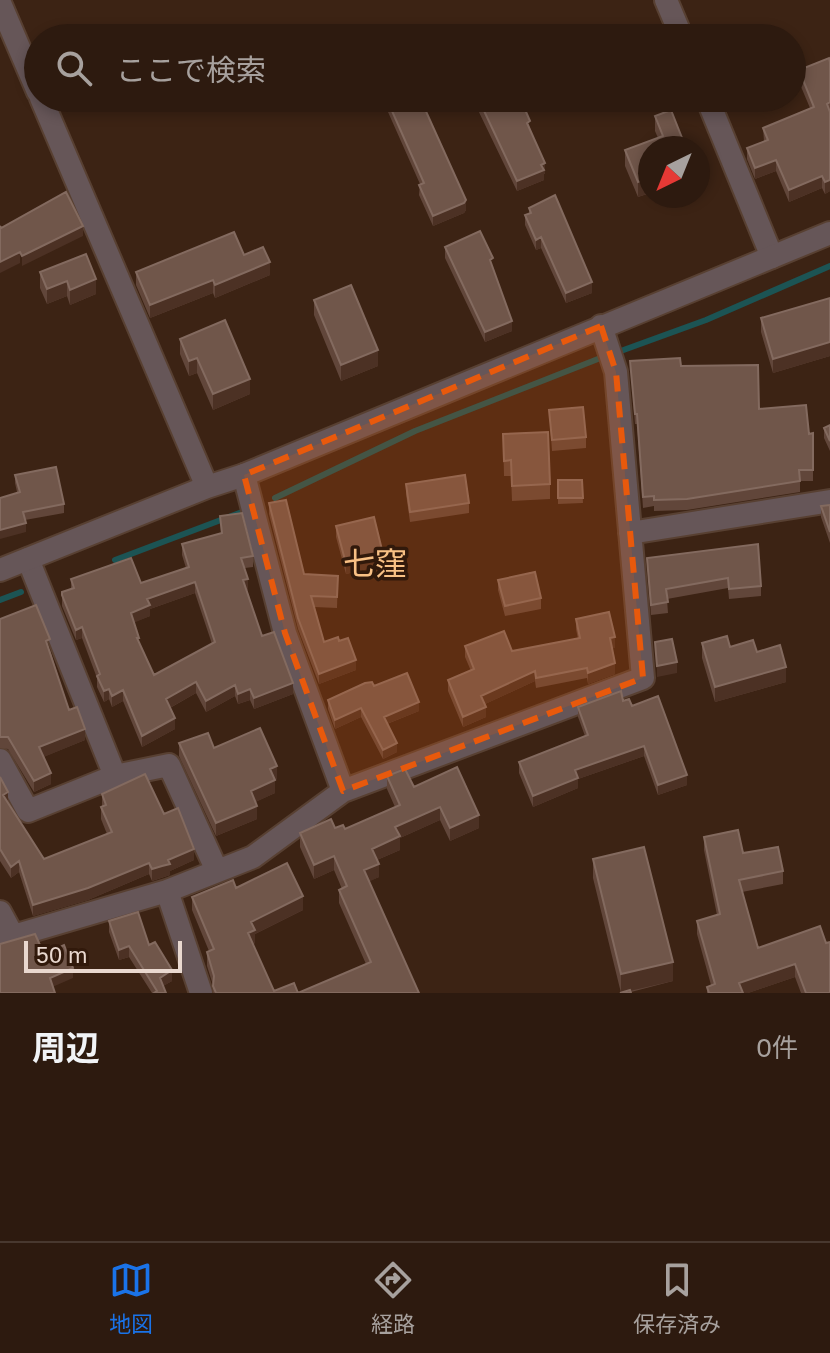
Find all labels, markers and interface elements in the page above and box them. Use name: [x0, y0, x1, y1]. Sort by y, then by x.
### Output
search box: [24, 24, 806, 112]
icon: search: [52, 46, 96, 90]
text: ここで検索: [116, 52, 266, 88]
north arrow: [638, 136, 710, 208]
district label: 七窪: [343, 544, 407, 582]
scale bar: [24, 937, 182, 973]
text: 50 m: [36, 941, 87, 968]
text: 周辺: [32, 1027, 100, 1067]
text: 0件: [756, 1032, 798, 1063]
tab: 地図: [109, 1258, 153, 1338]
tab: 経路: [371, 1258, 415, 1338]
tab: 保存済み: [633, 1258, 721, 1338]

